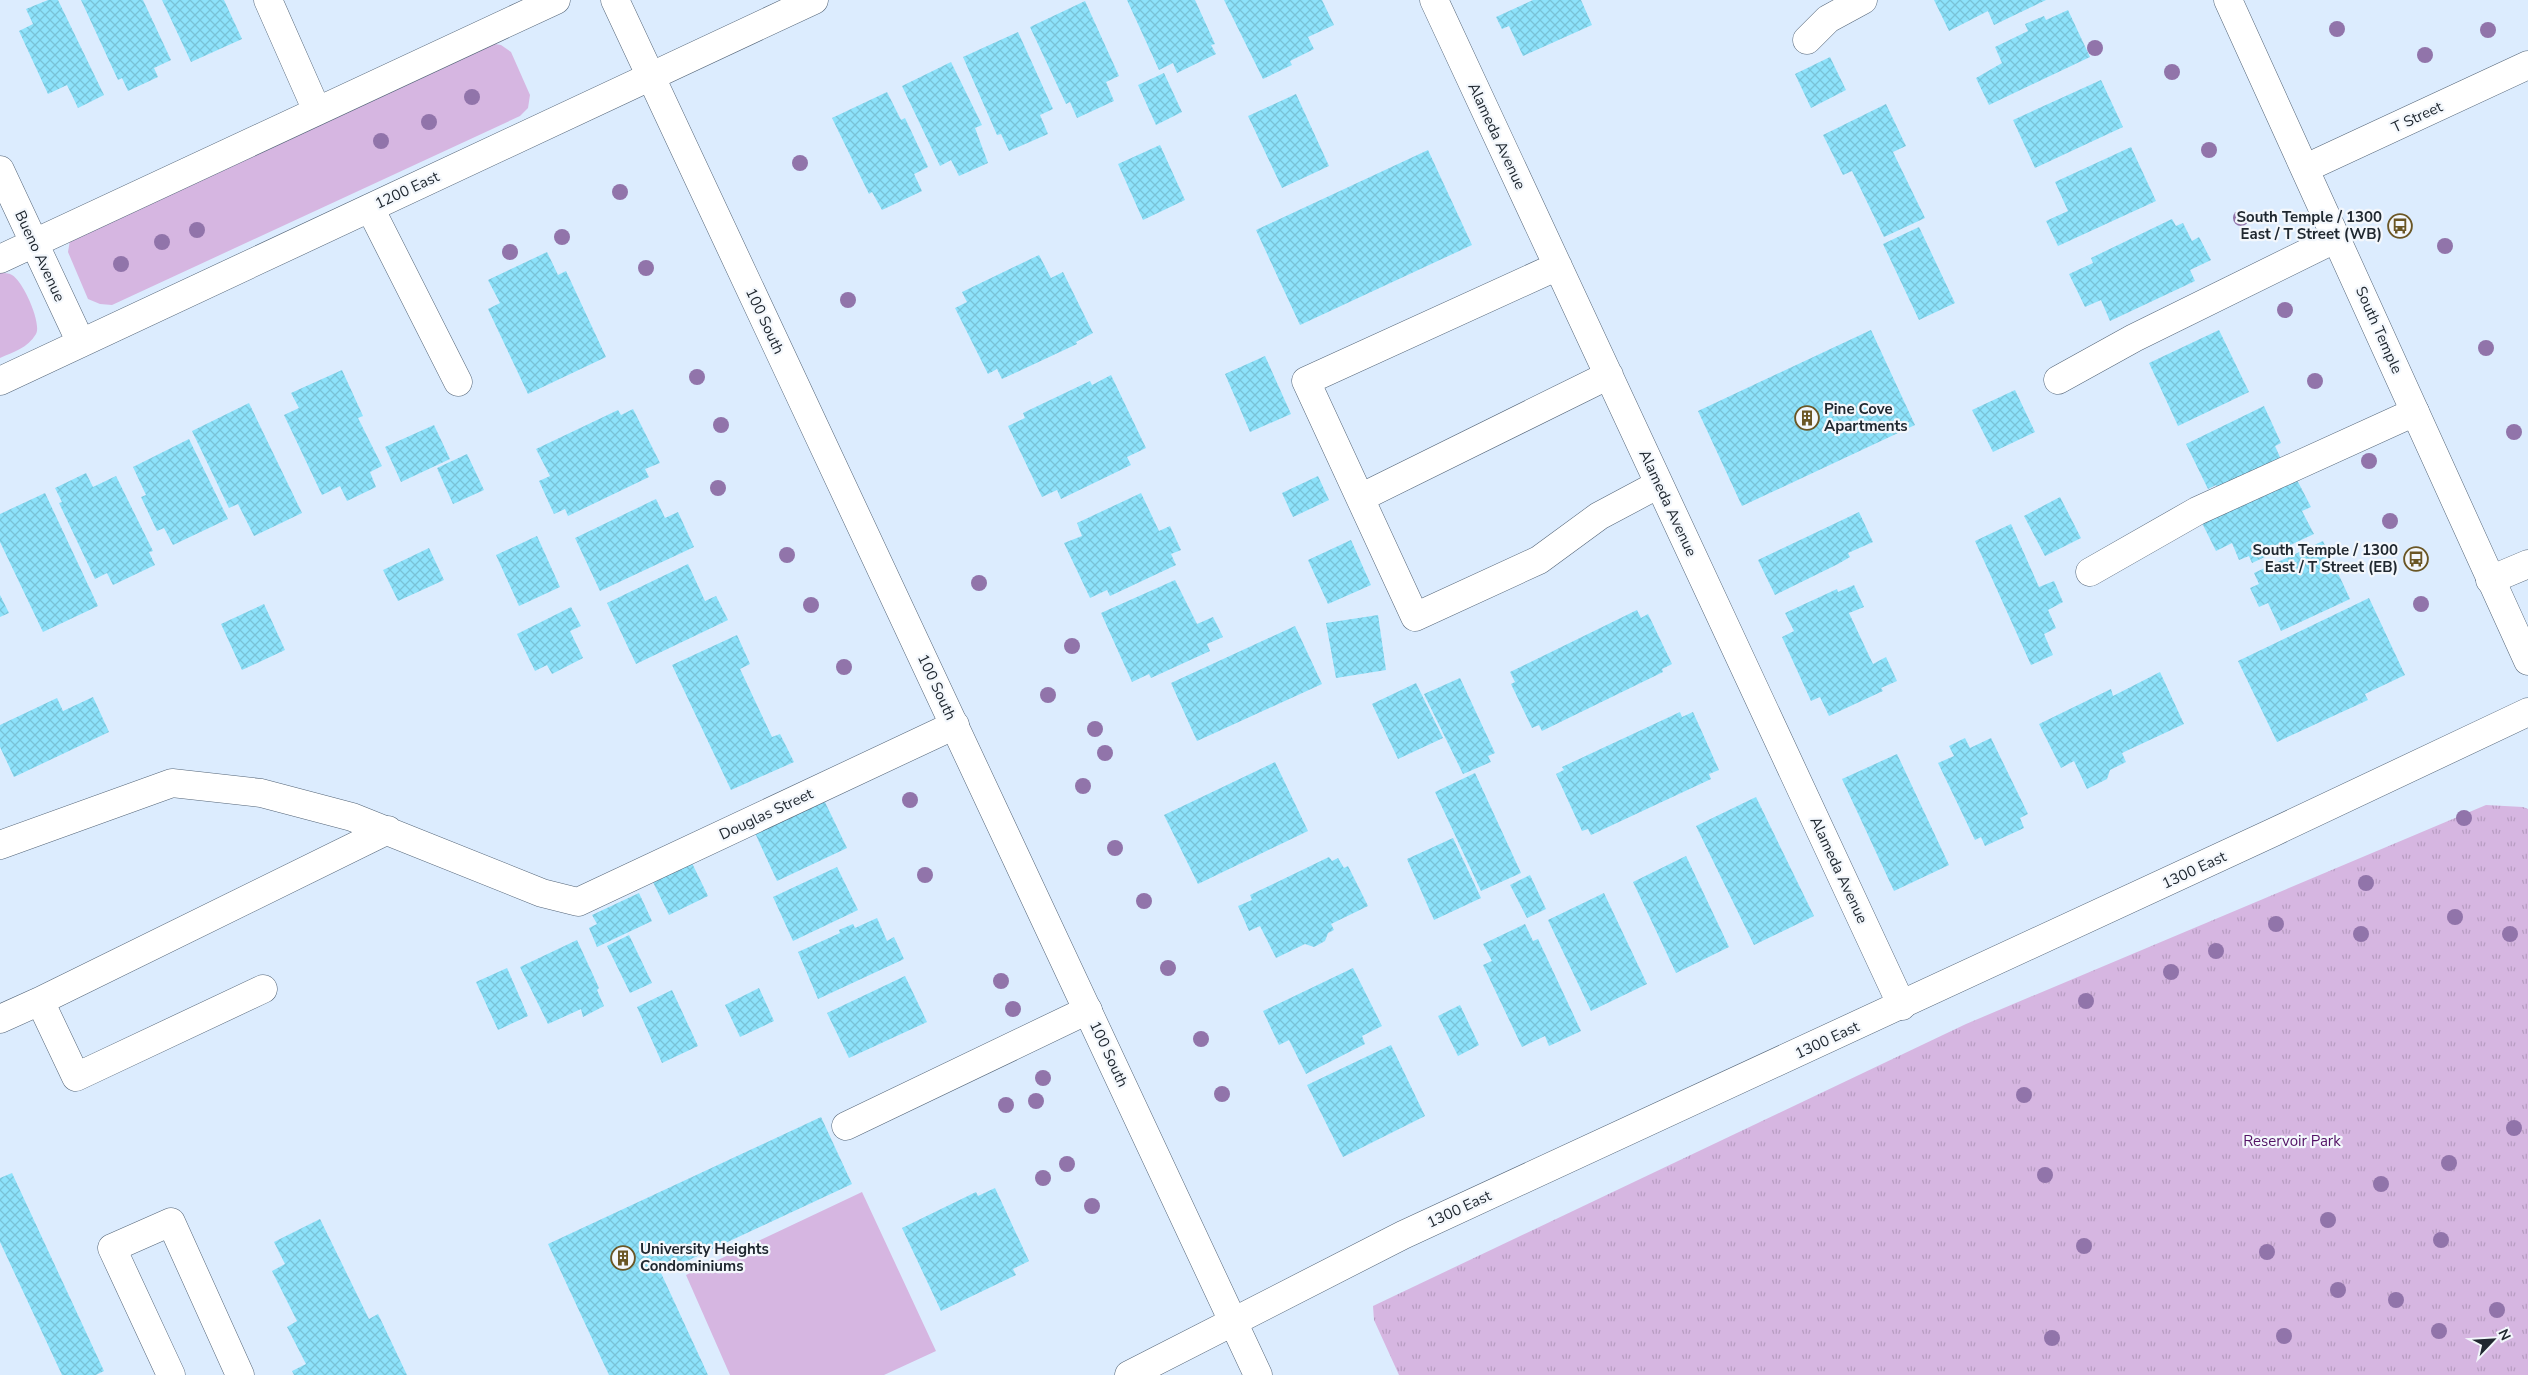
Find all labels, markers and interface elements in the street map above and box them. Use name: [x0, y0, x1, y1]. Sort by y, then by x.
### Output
street label: Alameda Avenue: [1463, 79, 1531, 193]
street label: T Street: [2388, 96, 2446, 137]
street label: 1200 East: [372, 166, 443, 214]
street label: Bueno Avenue: [10, 207, 70, 305]
place label: South Temple / 1300 East / T Street (WB): [2237, 207, 2382, 244]
bus stop icon: South Temple / 1300 East / T Street (WB): [2387, 213, 2413, 239]
street label: South Temple: [2351, 283, 2407, 377]
street label: 100 South: [741, 285, 789, 357]
place label: Pine Cove Apartments: [1824, 399, 1908, 436]
building icon: Pine Cove Apartments: [1794, 405, 1820, 431]
street label: Alameda Avenue: [1634, 446, 1702, 560]
place label: South Temple / 1300 East / T Street (EB): [2253, 540, 2398, 577]
bus stop icon: South Temple / 1300 East / T Street (EB): [2403, 546, 2429, 572]
street label: 100 South: [913, 651, 961, 723]
street label: Douglas Street: [716, 783, 817, 844]
street label: Alameda Avenue: [1805, 813, 1873, 927]
street label: 1300 East: [2159, 846, 2230, 894]
street label: 1300 East: [1792, 1016, 1863, 1064]
street label: 100 South: [1085, 1018, 1133, 1090]
park label: Reservoir Park: [2243, 1131, 2341, 1151]
street label: 1300 East: [1424, 1185, 1495, 1233]
place label: University Heights Condominiums: [640, 1239, 769, 1276]
building icon: University Heights Condominiums: [610, 1245, 636, 1271]
north arrow: [2468, 1315, 2518, 1365]
text: N: [2494, 1326, 2515, 1343]

